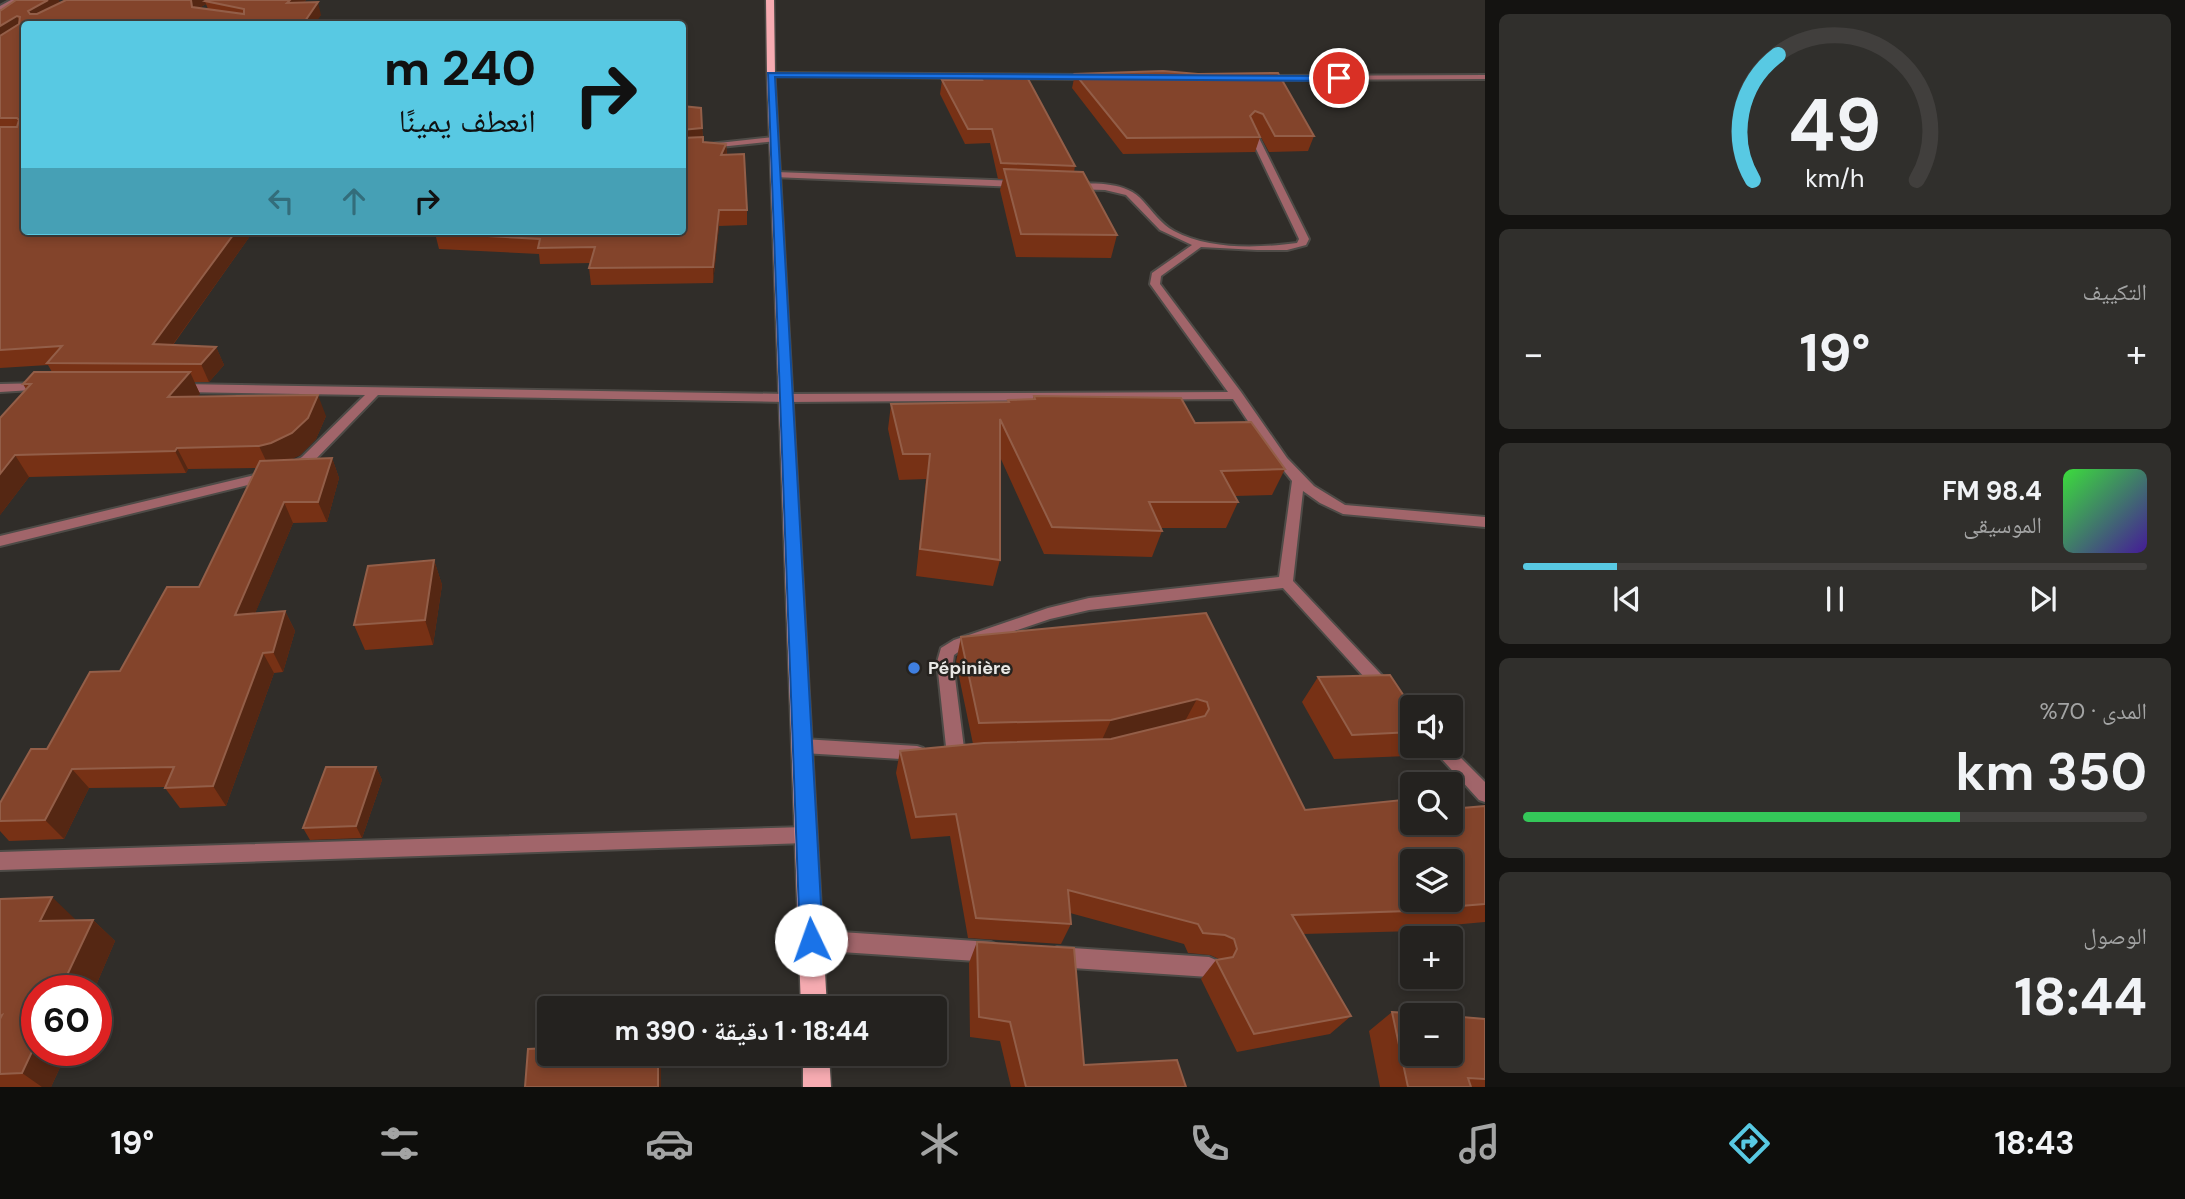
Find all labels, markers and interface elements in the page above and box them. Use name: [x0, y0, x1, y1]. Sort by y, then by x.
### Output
text: 240 m: [384, 36, 536, 100]
pin: [1309, 48, 1369, 108]
icon: right: [560, 49, 651, 140]
icon: arrive: [1320, 59, 1358, 97]
text: 49: [1788, 79, 1882, 174]
text: انعطف يمينًا: [398, 100, 536, 142]
text: km/h: [1805, 162, 1865, 195]
icon: left: [262, 182, 300, 220]
icon: ahead: [335, 182, 373, 220]
icon: right: [408, 182, 446, 220]
text: التكييف: [2082, 277, 2147, 307]
text: 19°: [1800, 319, 1870, 387]
text: −: [1523, 329, 1544, 379]
text: +: [2126, 329, 2147, 379]
text: 98.4 FM: [1942, 474, 2042, 508]
text: الموسيقى: [1963, 510, 2042, 540]
icon: previous: [1608, 580, 1646, 618]
icon: pause: [1816, 580, 1854, 618]
icon: next: [2024, 580, 2062, 618]
place label: Pépinière: [928, 656, 1011, 680]
marker: Pépinière: [906, 660, 922, 676]
map controls: [1400, 695, 1463, 1066]
button: sound: [1400, 695, 1463, 758]
text: المدى · 70%: [2039, 696, 2147, 726]
text: 350 km: [1955, 738, 2147, 806]
button: search: [1400, 772, 1463, 835]
button: layers: [1400, 849, 1463, 912]
position arrow: [774, 903, 848, 977]
text: الوصول: [2083, 921, 2147, 951]
button: +: [1400, 926, 1463, 989]
text: 18:44: [2014, 963, 2147, 1031]
speed limit sign: 60: [21, 975, 112, 1066]
button: −: [1400, 1003, 1463, 1066]
text: 18:44 · 1 دقيقة · 390 m: [615, 1014, 869, 1048]
icon: filters: [375, 1119, 424, 1168]
icon: car: [645, 1119, 694, 1168]
icon: climate: [915, 1119, 964, 1168]
icon: phone: [1185, 1119, 1234, 1168]
icon: music: [1455, 1119, 1504, 1168]
icon: directions: [1725, 1119, 1774, 1168]
text: 19°: [110, 1122, 154, 1164]
text: 18:43: [1994, 1122, 2075, 1164]

